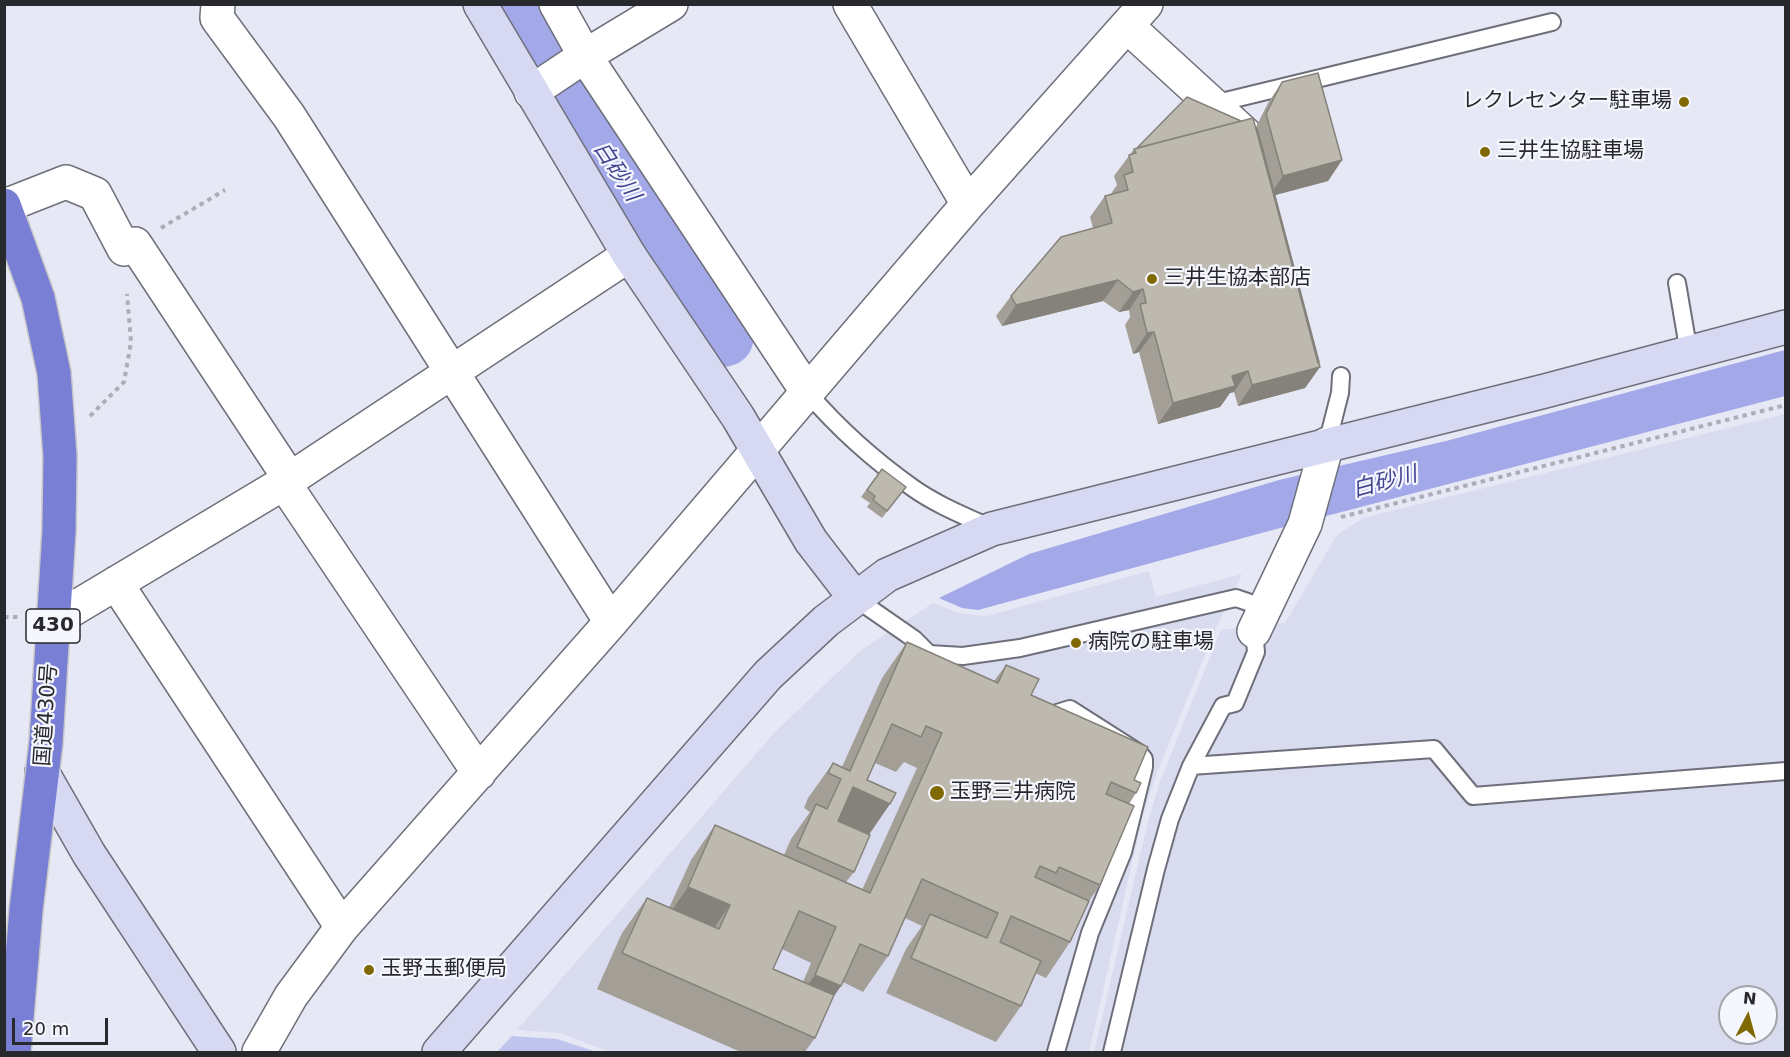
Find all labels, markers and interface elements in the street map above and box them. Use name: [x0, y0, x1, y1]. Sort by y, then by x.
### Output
place label: レクレセンター駐車場: [1462, 89, 1672, 115]
marker: レクレセンター駐車場: [1677, 95, 1691, 109]
water label: 白砂川: [587, 137, 645, 207]
place label: 三井生協駐車場: [1497, 139, 1644, 165]
marker: 三井生協駐車場: [1478, 145, 1492, 159]
place label: 三井生協本部店: [1164, 266, 1311, 292]
marker: 三井生協本部店: [1145, 272, 1159, 286]
water label: 白砂川: [1350, 462, 1420, 504]
road number: 430: [26, 609, 80, 643]
place label: 病院の駐車場: [1088, 630, 1214, 656]
marker: 病院の駐車場: [1069, 636, 1083, 650]
street label: 国道430号: [31, 663, 63, 767]
place label: 玉野三井病院: [950, 780, 1076, 806]
marker: 玉野三井病院: [928, 784, 946, 802]
place label: 玉野玉郵便局: [381, 957, 507, 983]
marker: 玉野玉郵便局: [362, 963, 376, 977]
north arrow: [1718, 985, 1778, 1045]
text: N: [1742, 988, 1757, 1009]
scale bar: [15, 1006, 111, 1044]
text: 20 m: [23, 1018, 69, 1039]

